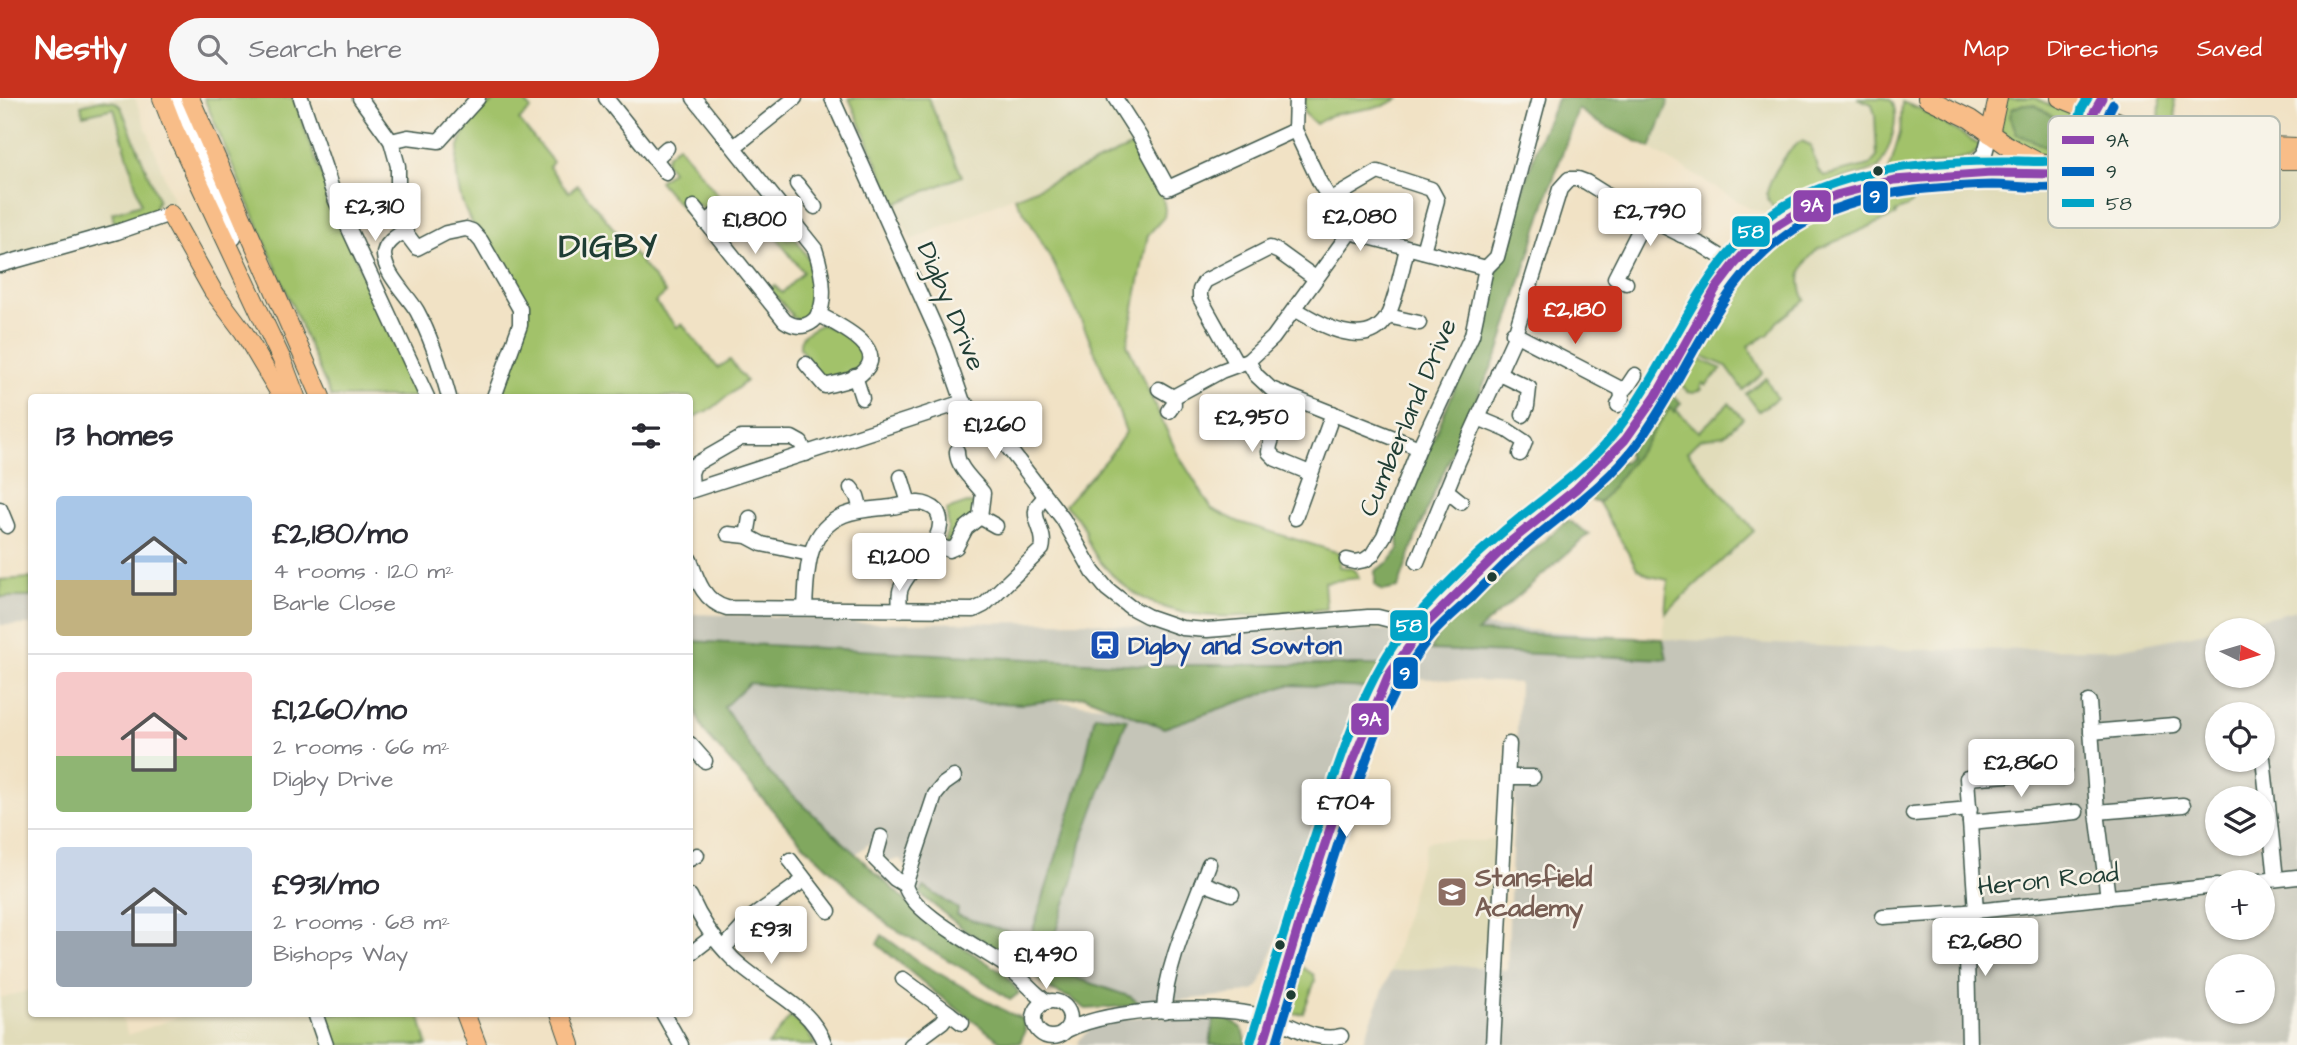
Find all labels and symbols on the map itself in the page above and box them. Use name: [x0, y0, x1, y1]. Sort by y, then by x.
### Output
legend: [2048, 116, 2280, 228]
text: 9A: [2106, 128, 2129, 155]
text: 9: [2106, 159, 2117, 186]
unlabelled marker: [1871, 164, 1885, 178]
line badge: 9: [1862, 180, 1889, 214]
pin: £2,310: [318, 184, 432, 243]
text: 9: [1870, 184, 1881, 211]
pin: £2,790: [1593, 188, 1707, 248]
line badge: 9A: [1792, 189, 1832, 223]
text: 58: [2106, 191, 2132, 218]
text: 9A: [1801, 193, 1824, 220]
pin: £2,080: [1303, 194, 1417, 253]
pin: £1,800: [698, 197, 812, 256]
line badge: 58: [1731, 215, 1771, 248]
text: 58: [1738, 219, 1765, 246]
district label: DIGBY: [559, 224, 659, 270]
street label: Digby Drive: [906, 237, 994, 377]
pin: £2,180: [1518, 286, 1632, 346]
street label: Cumberland Drive: [1350, 313, 1466, 522]
pin: £2,950: [1195, 394, 1309, 454]
pin: £1,260: [938, 402, 1052, 461]
pin: £1,200: [842, 533, 956, 593]
unlabelled marker: [1485, 570, 1499, 584]
line badge: 58: [1389, 609, 1429, 642]
text: 58: [1396, 613, 1423, 640]
north arrow: [2205, 618, 2275, 688]
station icon: Digby and Sowton: [1088, 628, 1122, 662]
place label: Digby and Sowton: [1128, 628, 1342, 667]
line badge: 9: [1392, 656, 1419, 690]
text: 9: [1400, 661, 1411, 688]
line badge: 9A: [1350, 702, 1390, 736]
text: 9A: [1359, 707, 1382, 734]
pin: £2,860: [1964, 740, 2078, 799]
pin: £704: [1305, 780, 1387, 839]
street label: Heron Road: [1976, 855, 2121, 905]
place label: Stansfield Academy: [1474, 860, 1593, 929]
school or university icon: Stansfield Academy: [1435, 875, 1469, 909]
pin: £931: [730, 906, 812, 966]
pin: £2,680: [1928, 918, 2042, 978]
pin: £1,490: [989, 932, 1103, 991]
unlabelled marker: [1273, 938, 1287, 952]
unlabelled marker: [1284, 988, 1298, 1002]

